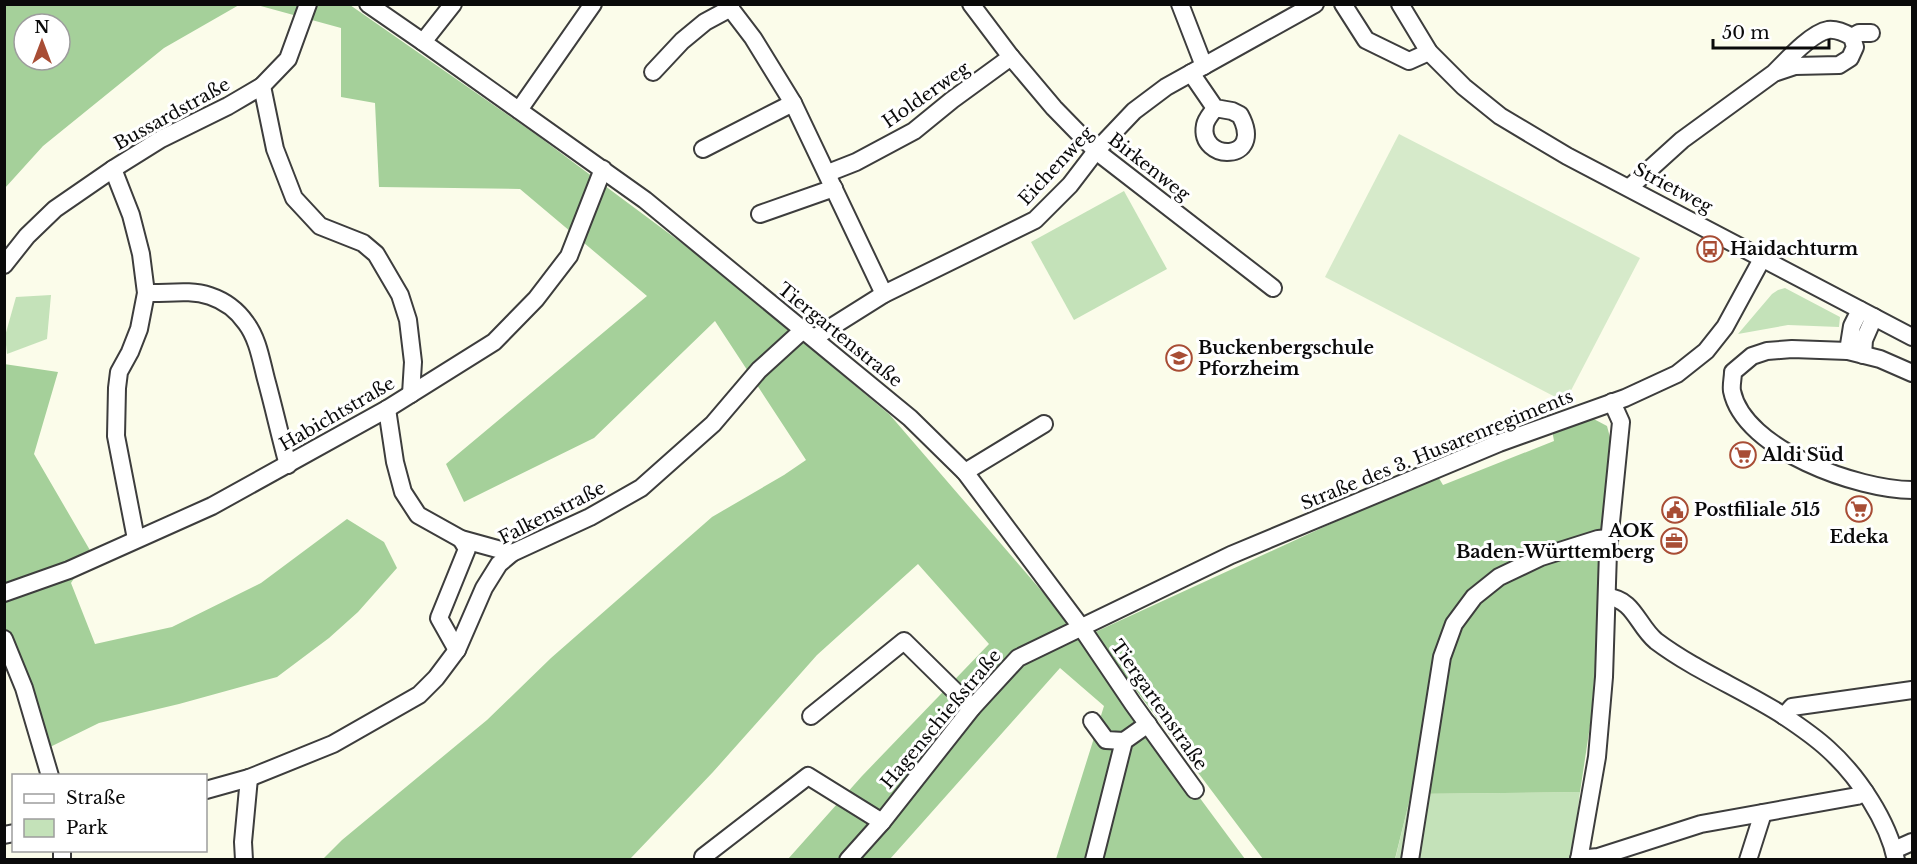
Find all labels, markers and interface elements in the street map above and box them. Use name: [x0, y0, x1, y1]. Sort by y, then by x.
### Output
north arrow: [12, 12, 72, 72]
scale bar: [1713, 12, 1828, 50]
text: N: [34, 17, 50, 37]
text: 50 m: [1722, 22, 1770, 44]
street label: Holderweg: [878, 57, 974, 133]
street label: Bussardstraße: [110, 73, 234, 155]
street label: Eichenweg: [1014, 122, 1098, 210]
street label: Birkenweg: [1104, 128, 1194, 206]
street label: Strietweg: [1630, 158, 1716, 218]
bus stop icon: Haidachturm: [1695, 234, 1725, 264]
place label: Haidachturm: [1730, 238, 1858, 260]
street label: Tiergartenstraße: [773, 278, 907, 392]
place label: Buckenbergschule Pforzheim: [1198, 337, 1374, 380]
school or university icon: Buckenbergschule Pforzheim: [1164, 343, 1194, 373]
street label: Habichtstraße: [275, 372, 399, 456]
street label: Straße des 3. Husarenregiments: [1298, 385, 1576, 515]
supermarket icon: Aldi Süd: [1728, 440, 1758, 470]
place label: Aldi Süd: [1761, 444, 1844, 466]
street label: Falkenstraße: [495, 477, 609, 549]
supermarket icon: Edeka: [1844, 494, 1874, 524]
public building icon: Postfiliale 515: [1660, 495, 1690, 525]
place label: Postfiliale 515: [1694, 499, 1820, 521]
place label: AOK Baden-Württemberg: [1456, 520, 1655, 563]
office icon: AOK Baden-Württemberg: [1659, 526, 1689, 556]
place label: Edeka: [1829, 526, 1889, 548]
street label: Tiergartenstraße: [1106, 636, 1212, 774]
street label: Hagenschießstraße: [876, 645, 1006, 793]
legend: [12, 774, 207, 852]
text: Straße: [66, 787, 126, 809]
text: Park: [66, 817, 108, 839]

